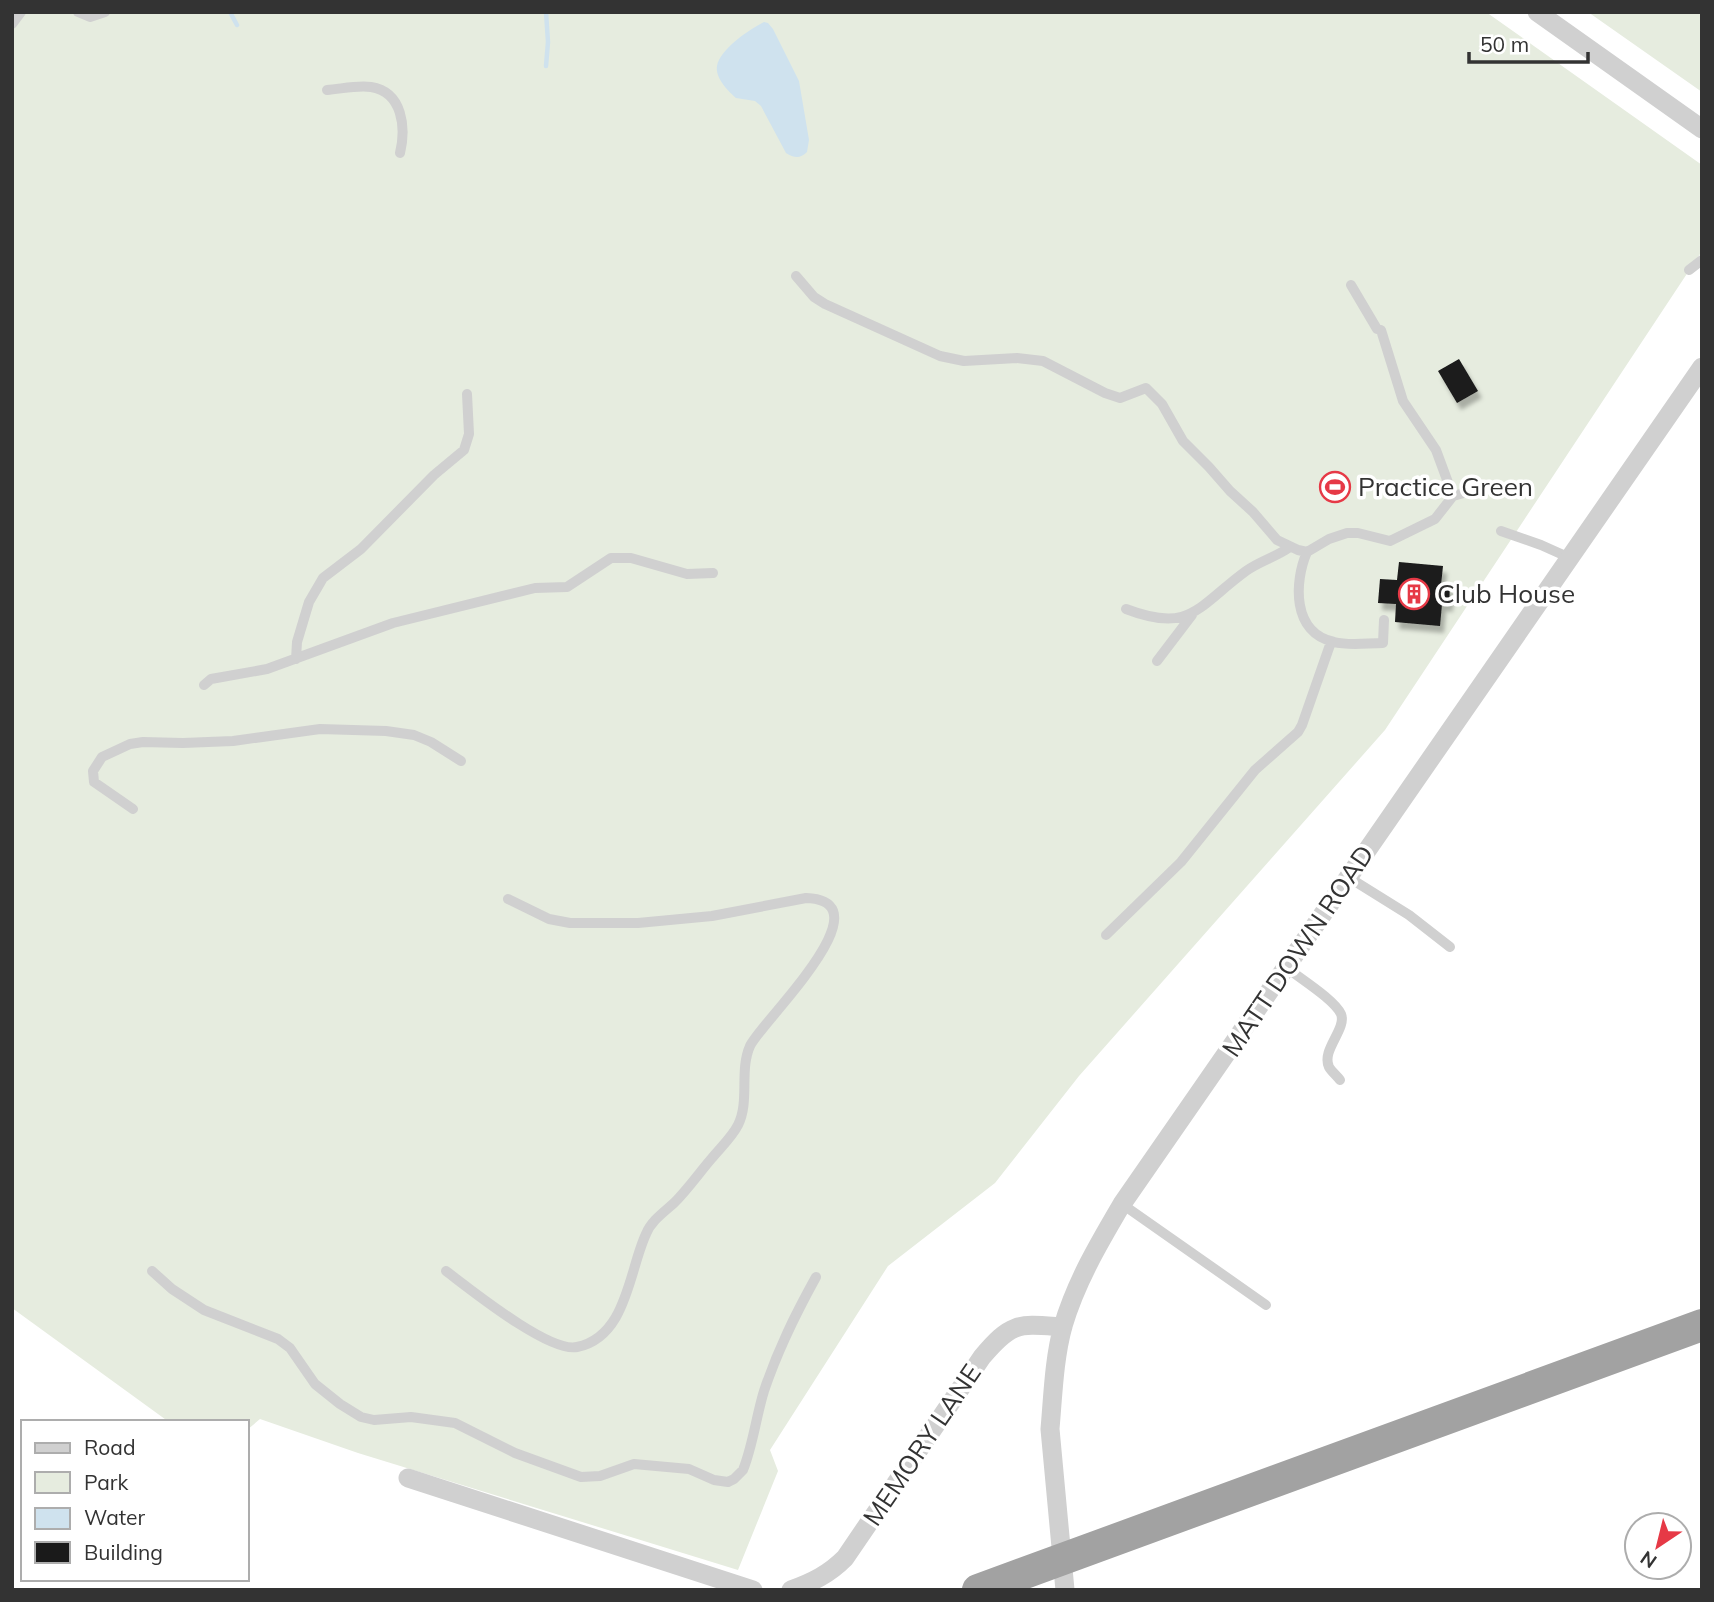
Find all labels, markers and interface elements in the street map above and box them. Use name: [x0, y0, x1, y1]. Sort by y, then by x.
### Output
scale bar: [1469, 21, 1588, 65]
text: 50 m: [1480, 31, 1529, 57]
sports icon: Practice Green: [1318, 470, 1352, 504]
place label: Practice Green: [1358, 470, 1533, 503]
building icon: Club House: [1397, 577, 1431, 611]
place label: Club House: [1437, 577, 1575, 610]
street label: MATT DOWN ROAD: [1214, 839, 1381, 1063]
street label: MEMORY LANE: [855, 1358, 988, 1532]
legend: [21, 1420, 248, 1581]
text: Road: [84, 1434, 135, 1460]
text: Park: [84, 1469, 128, 1495]
text: Water: [84, 1504, 145, 1530]
north arrow: [1623, 1511, 1693, 1581]
text: Building: [84, 1539, 163, 1565]
text: N: [1635, 1546, 1661, 1574]

